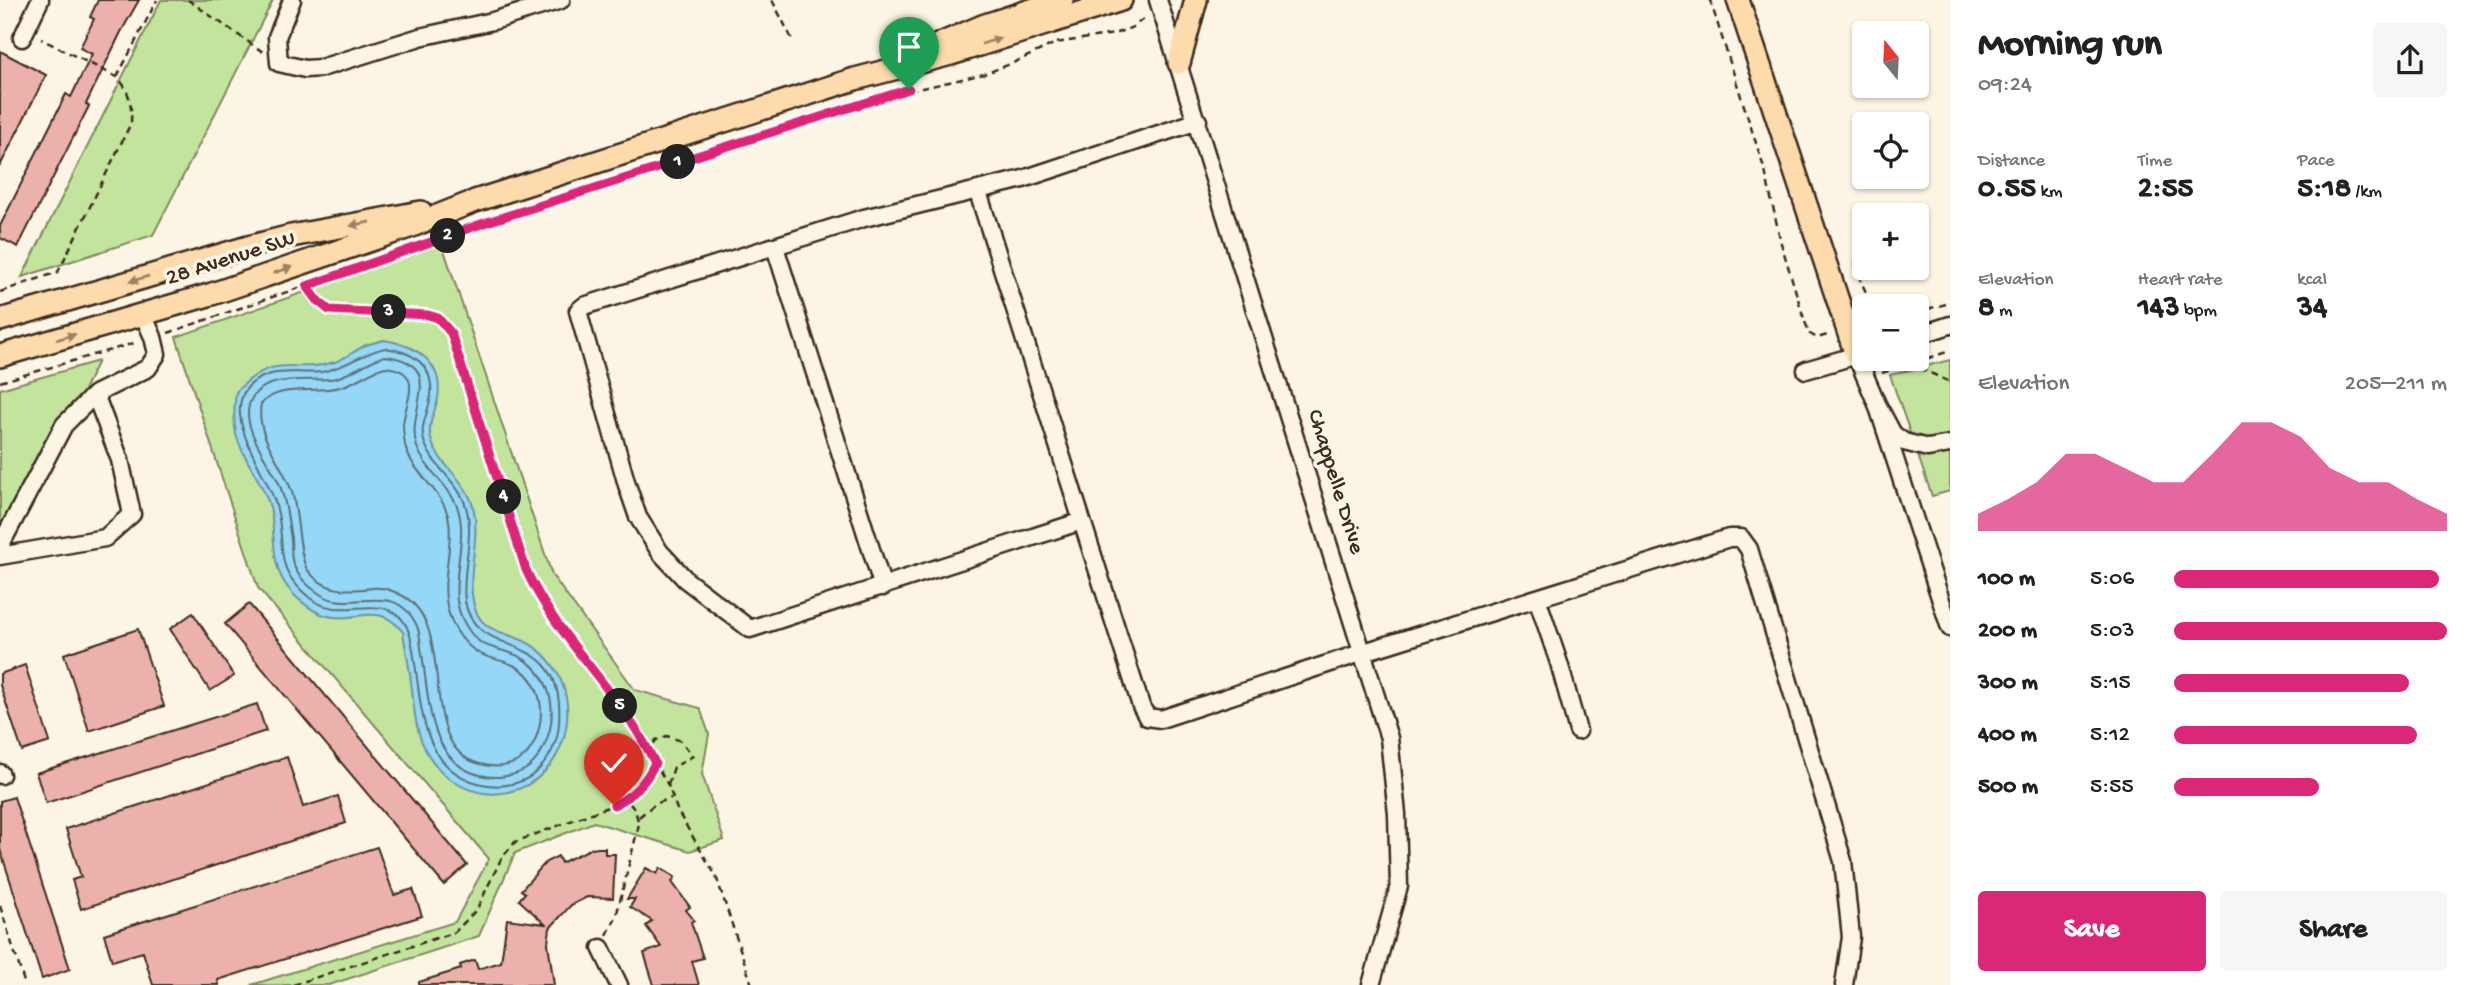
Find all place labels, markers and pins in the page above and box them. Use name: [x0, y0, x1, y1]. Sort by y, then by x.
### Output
pin: [879, 17, 939, 89]
pin: 1: [660, 144, 696, 180]
pin: 2: [430, 218, 466, 254]
pin: 3: [372, 294, 406, 330]
pin: 4: [486, 480, 522, 514]
pin: 5: [602, 688, 638, 724]
pin: [584, 733, 644, 805]

